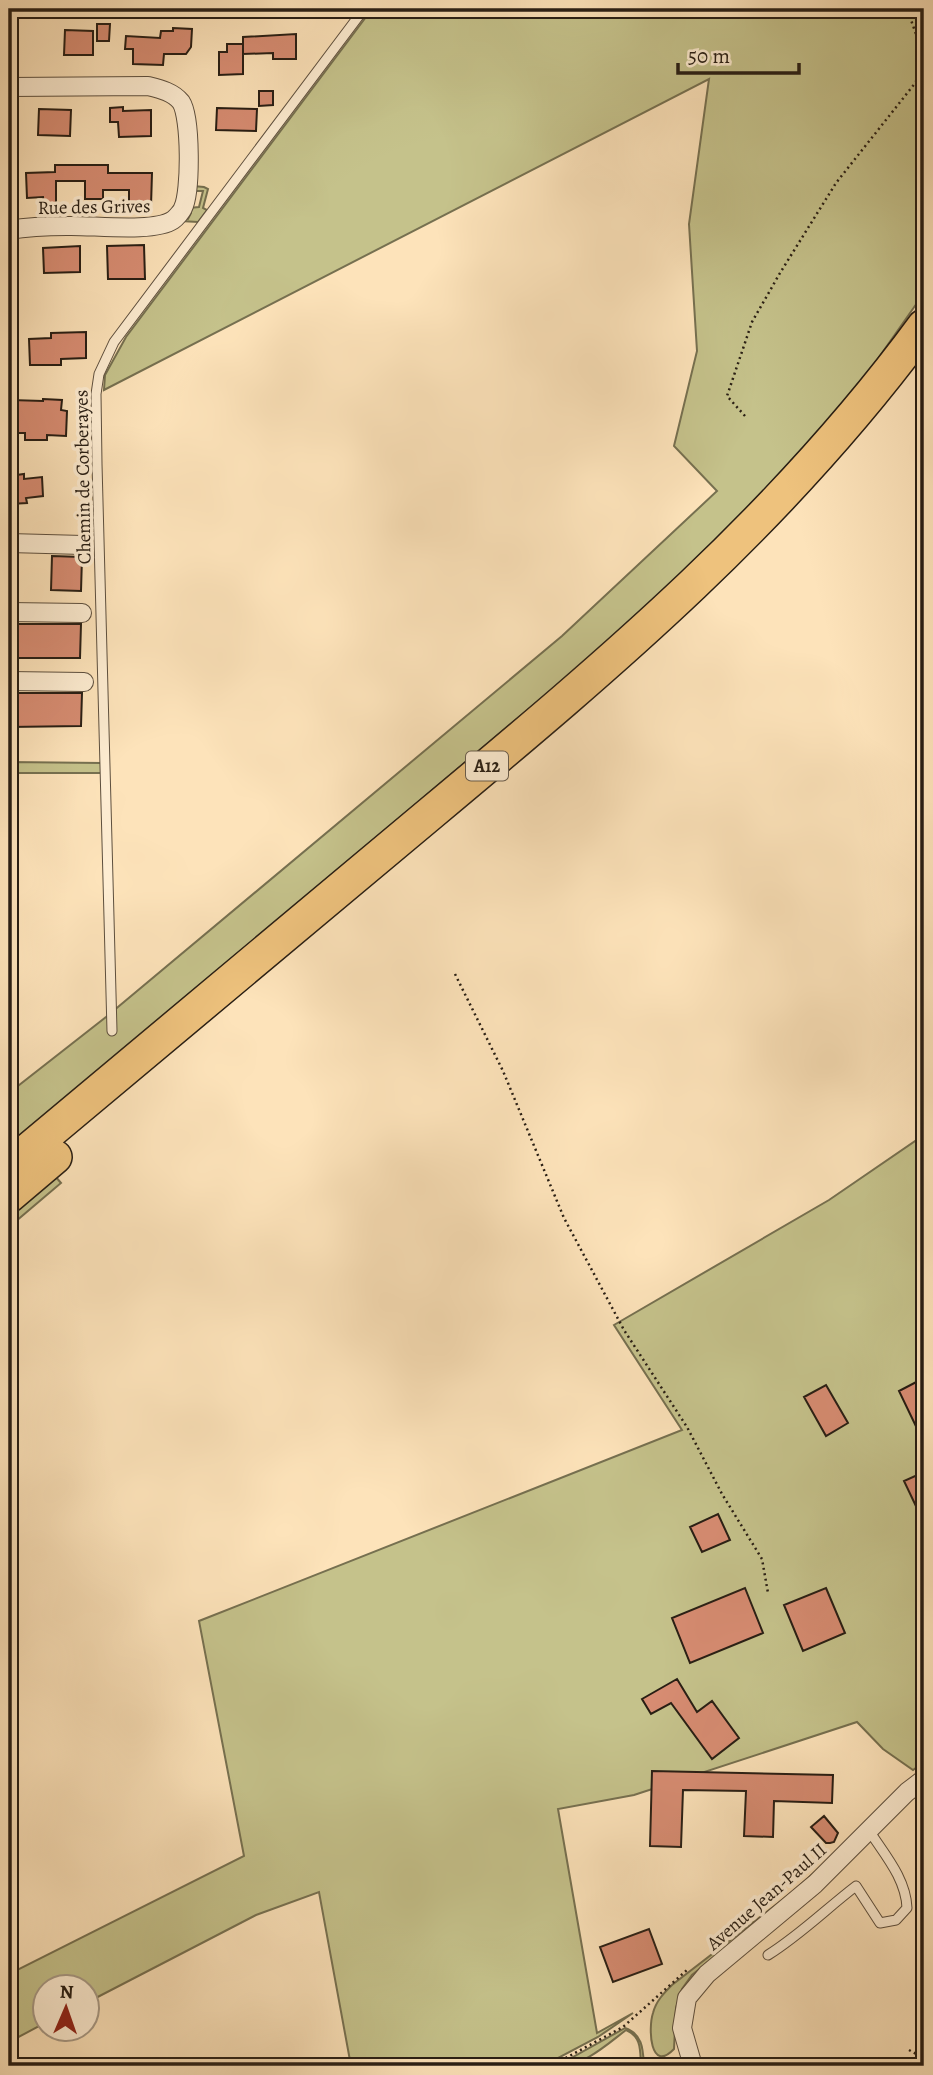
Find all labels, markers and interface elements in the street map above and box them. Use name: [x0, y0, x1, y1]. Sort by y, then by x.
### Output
scale bar: [678, 32, 798, 76]
text: 50 m: [688, 42, 730, 70]
street label: Rue des Grives: [37, 193, 151, 221]
street label: Chemin de Corberayes: [68, 389, 98, 565]
road number: A12: [466, 752, 508, 780]
street label: Avenue Jean-Paul II: [700, 1837, 832, 1957]
north arrow: [32, 1974, 102, 2044]
text: N: [59, 1979, 74, 2005]

